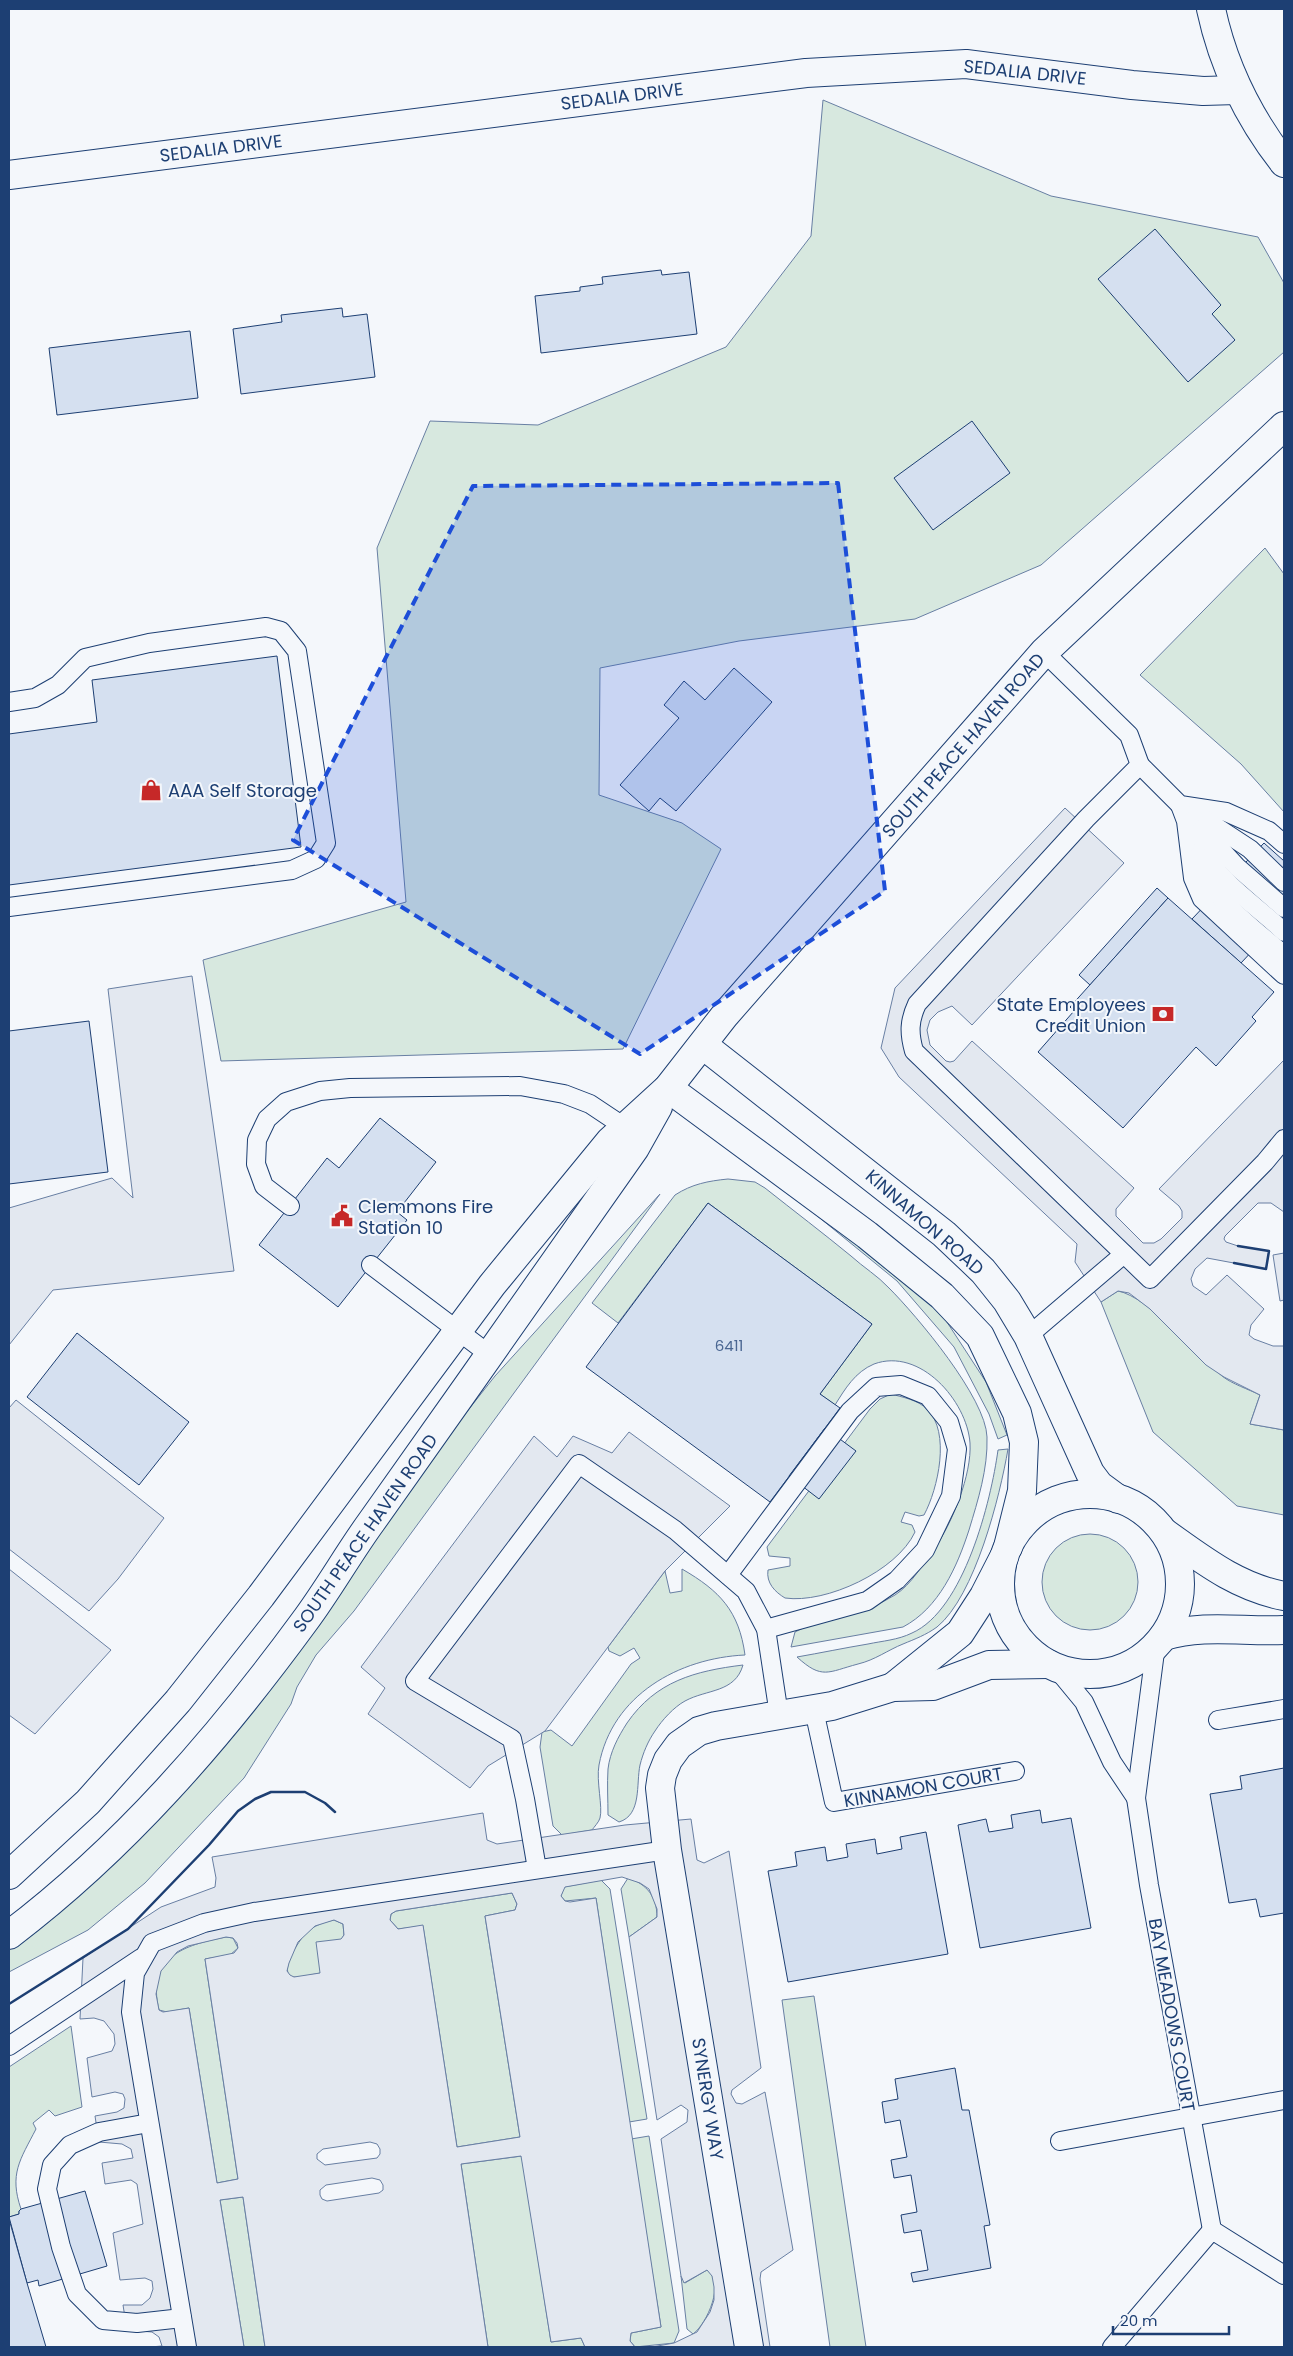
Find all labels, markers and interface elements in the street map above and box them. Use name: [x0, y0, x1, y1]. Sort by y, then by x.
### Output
street label: SEDALIA DRIVE: [962, 53, 1088, 91]
street label: SEDALIA DRIVE: [559, 76, 685, 116]
street label: SEDALIA DRIVE: [158, 128, 284, 168]
street label: SOUTH PEACE HAVEN ROAD: [876, 647, 1050, 843]
shop icon: AAA Self Storage: [138, 777, 164, 803]
place label: AAA Self Storage: [168, 778, 317, 803]
place label: State Employees Credit Union: [996, 992, 1146, 1038]
bank icon: State Employees Credit Union: [1150, 1001, 1176, 1027]
street label: KINNAMON ROAD: [860, 1163, 990, 1281]
place label: Clemmons Fire Station 10: [358, 1194, 493, 1240]
public building icon: Clemmons Fire Station 10: [329, 1203, 355, 1229]
house number: 6411: [715, 1335, 743, 1356]
street label: SOUTH PEACE HAVEN ROAD: [287, 1429, 443, 1637]
street label: KINNAMON COURT: [842, 1761, 1005, 1813]
street label: BAY MEADOWS COURT: [1143, 1916, 1201, 2114]
street label: SYNERGY WAY: [686, 2036, 730, 2162]
scale bar: [1113, 2304, 1229, 2336]
text: 20 m: [1120, 2310, 1158, 2331]

